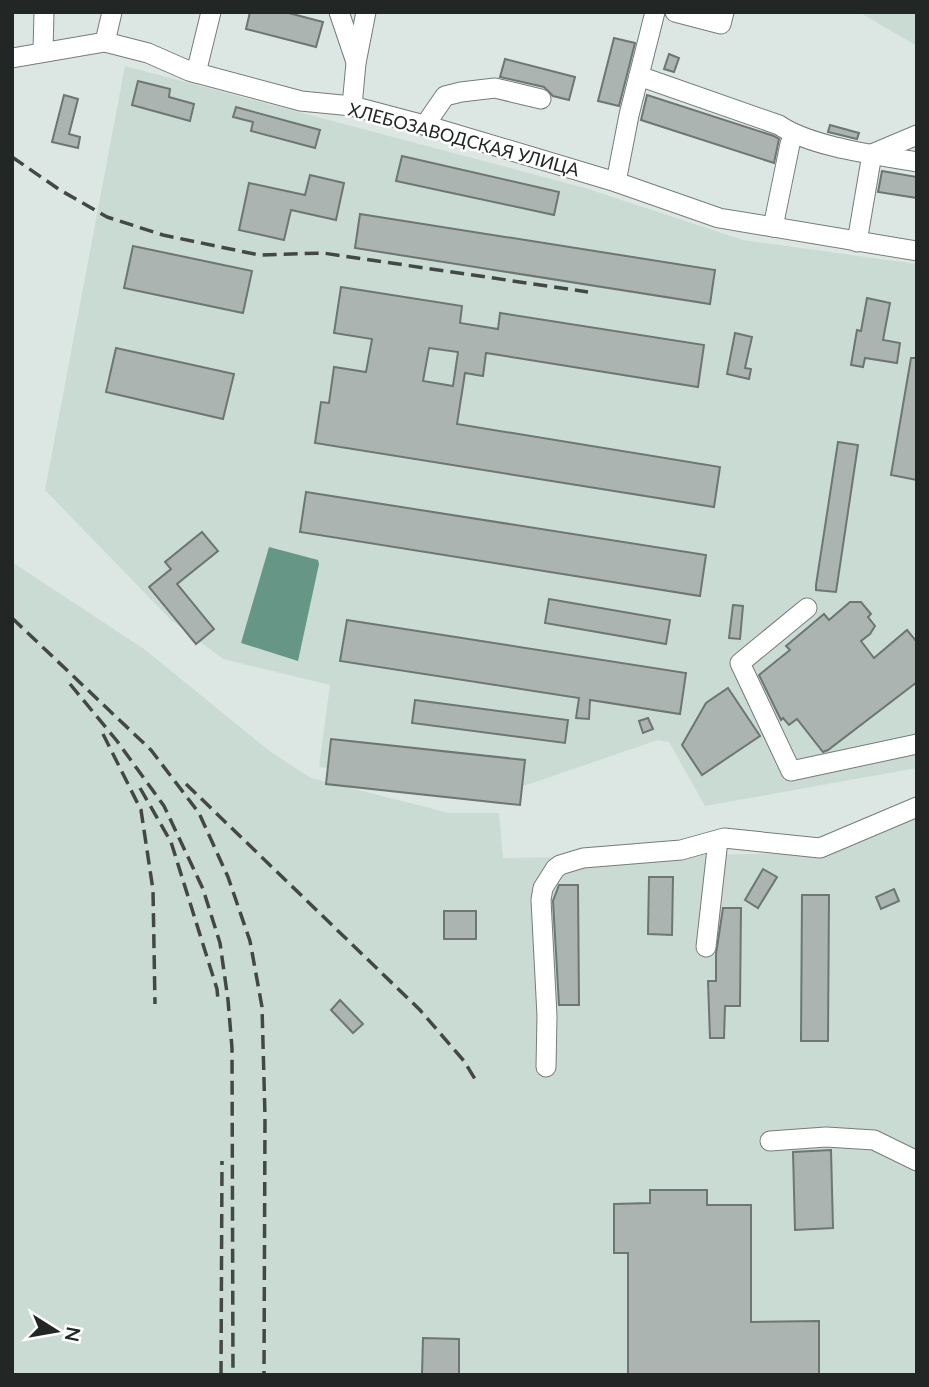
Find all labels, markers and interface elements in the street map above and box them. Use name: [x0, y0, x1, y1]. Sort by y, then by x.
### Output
street label: ХЛЕБОЗАВОДСКАЯ УЛИЦА: [346, 98, 583, 181]
north arrow: [21, 1296, 91, 1366]
text: N: [60, 1325, 86, 1344]

